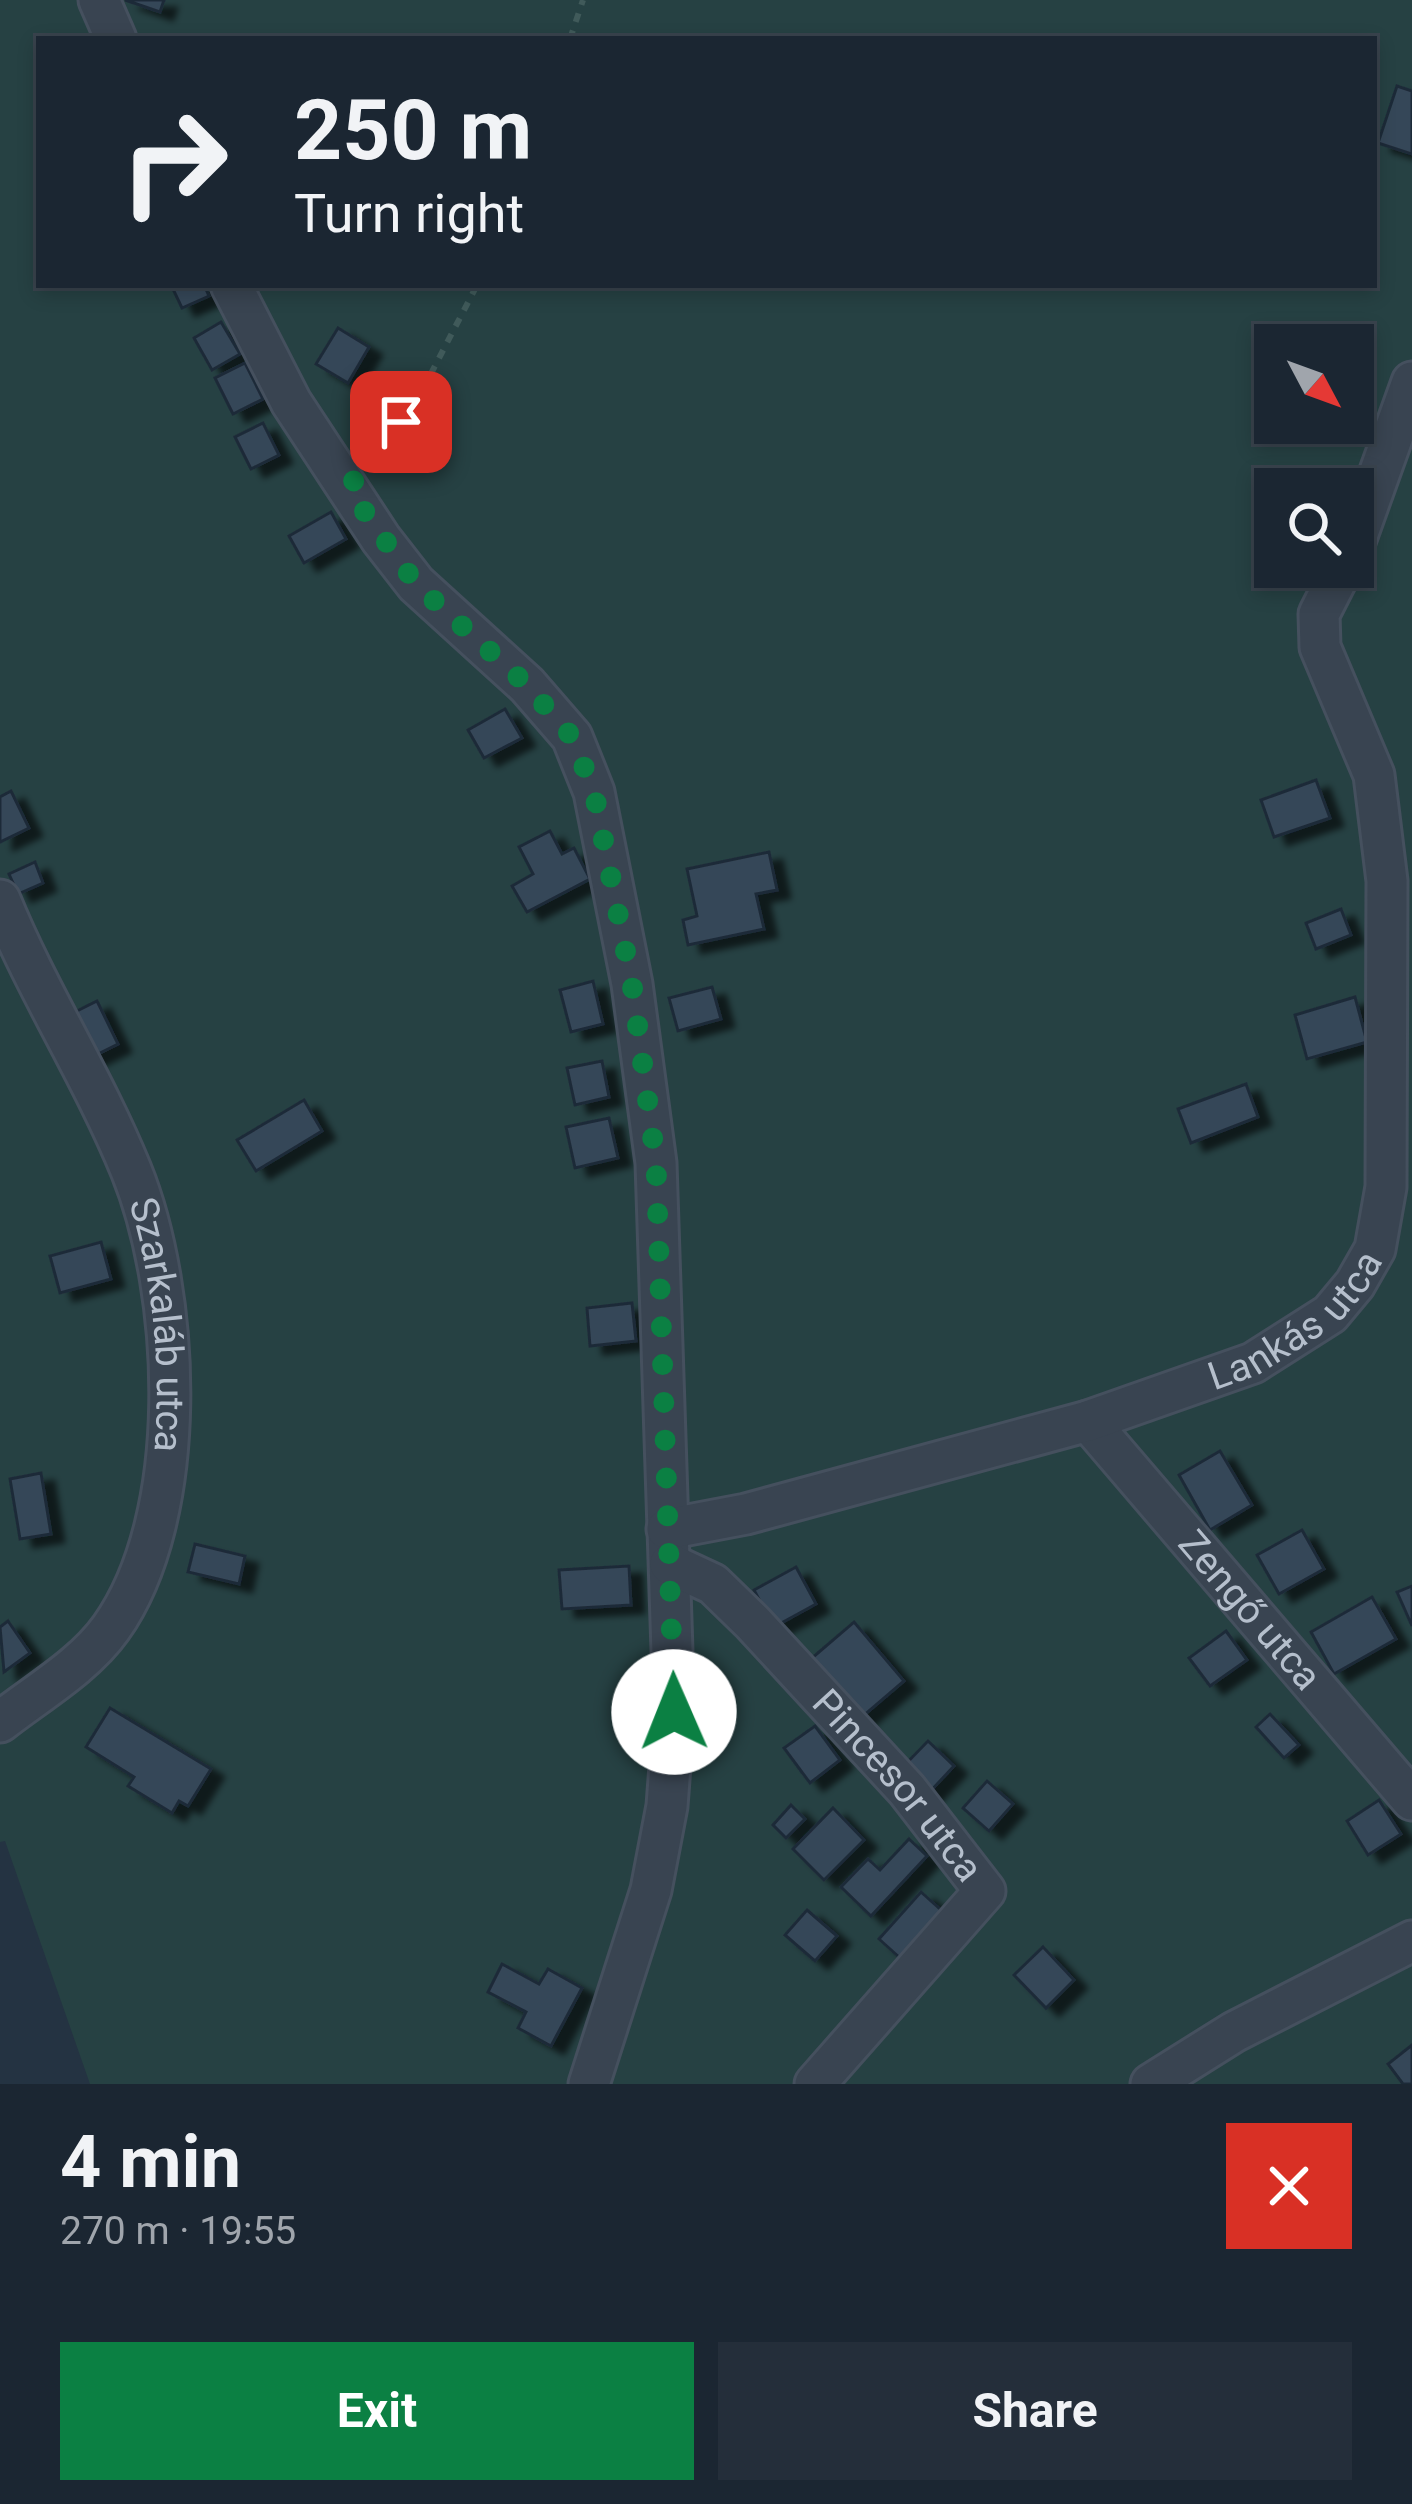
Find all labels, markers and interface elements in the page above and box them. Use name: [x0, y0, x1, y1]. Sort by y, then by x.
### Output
text: 250 m: [294, 81, 532, 180]
icon: right: [96, 84, 252, 240]
text: Turn right: [294, 182, 524, 245]
north arrow: [1254, 324, 1374, 444]
map controls: [1254, 324, 1374, 588]
pin: [350, 371, 452, 473]
icon: arrive: [368, 389, 434, 455]
button: search: [1254, 468, 1374, 588]
street label: Szarkaláb utca: [119, 1192, 193, 1454]
street label: Lankás utca: [1202, 1243, 1392, 1400]
street label: Zengő utca: [1169, 1521, 1331, 1699]
position arrow: [611, 1649, 737, 1775]
street label: Pincesor utca: [803, 1680, 992, 1891]
text: 4 min: [60, 2120, 241, 2205]
button: close: [1226, 2123, 1352, 2249]
text: 270 m · 19:55: [60, 2208, 296, 2254]
button: Exit: [60, 2342, 694, 2480]
button: Share: [718, 2342, 1352, 2480]

